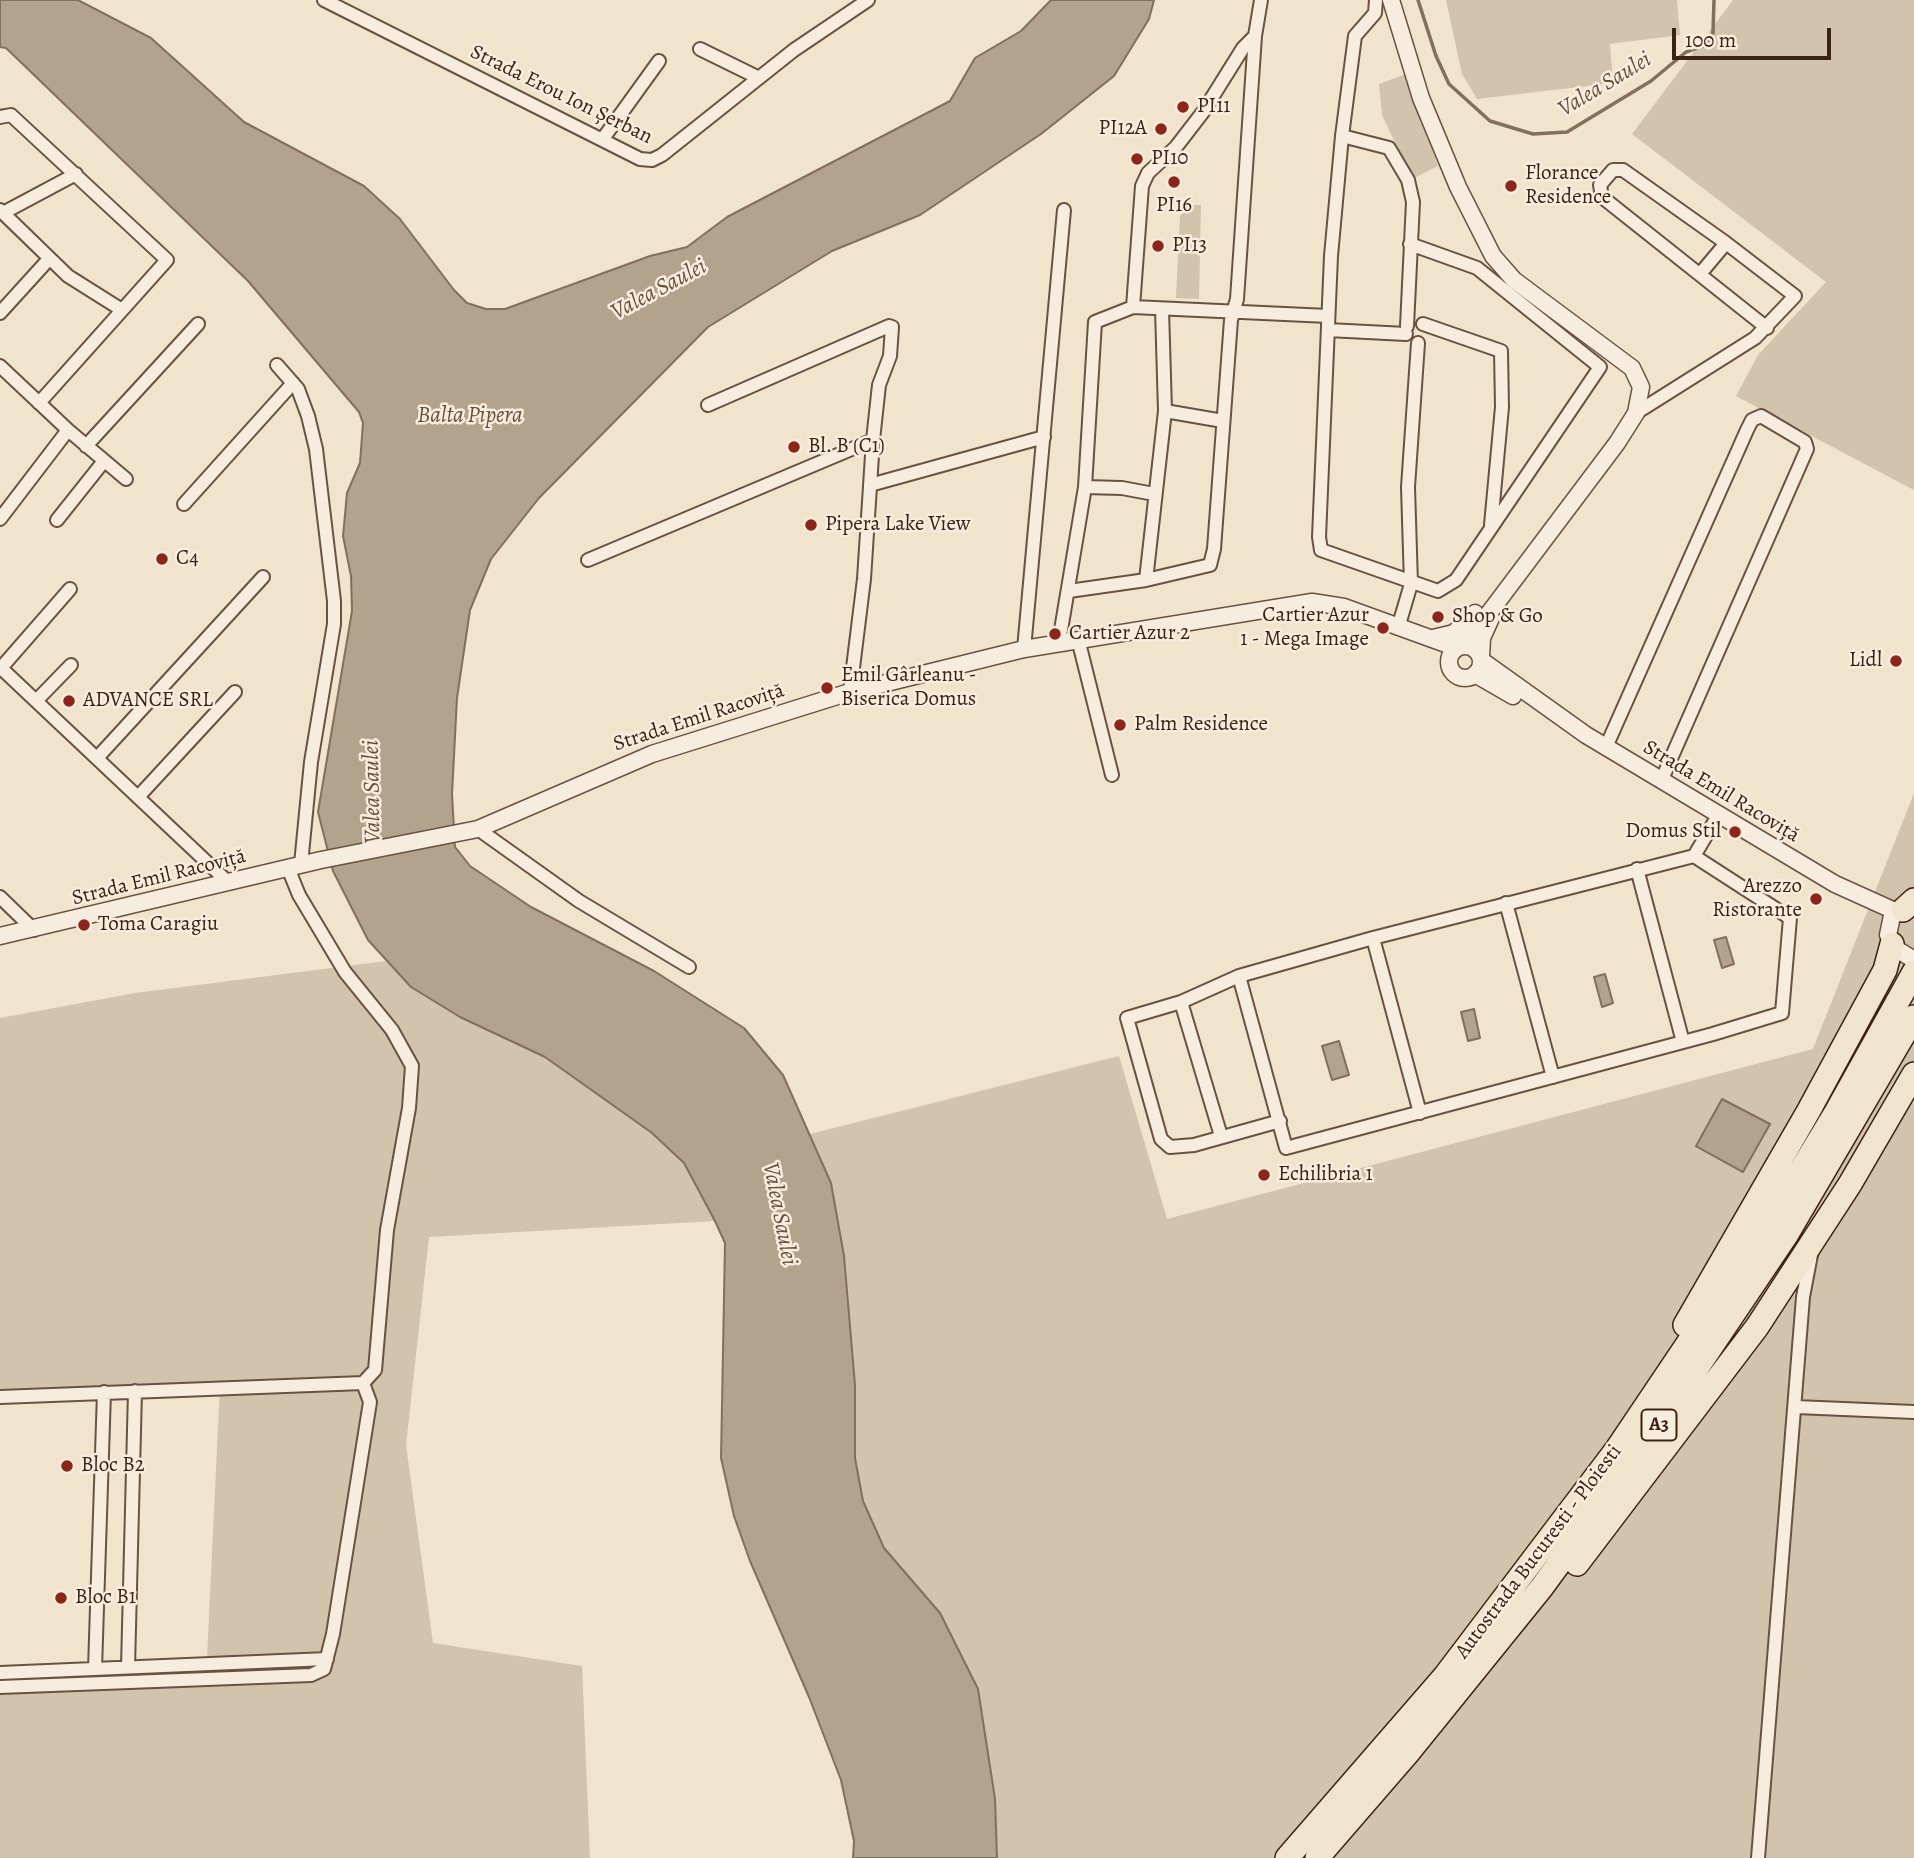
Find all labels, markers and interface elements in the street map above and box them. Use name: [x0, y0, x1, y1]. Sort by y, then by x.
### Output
scale bar: [1676, 14, 1835, 58]
text: 100 m: [1685, 26, 1736, 54]
street label: Strada Erou Ion Șerban: [466, 40, 656, 150]
water label: Valea Saulei: [1553, 46, 1657, 124]
place label: PI11: [1197, 94, 1231, 120]
marker: PI11: [1175, 99, 1191, 115]
place label: PI12A: [1098, 116, 1147, 142]
marker: PI12A: [1153, 121, 1169, 137]
place label: PI10: [1151, 146, 1189, 172]
marker: PI10: [1129, 151, 1145, 167]
place label: Florance Residence: [1525, 161, 1611, 211]
marker: PI16: [1166, 174, 1182, 190]
marker: Florance Residence: [1503, 178, 1519, 194]
place label: PI16: [1156, 193, 1192, 219]
place label: PI13: [1172, 233, 1207, 259]
marker: PI13: [1150, 238, 1166, 254]
water label: Valea Saulei: [607, 253, 711, 327]
water label: Balta Pipera: [417, 402, 523, 430]
place label: Bl. B (C1): [808, 434, 885, 460]
marker: Bl. B (C1): [786, 439, 802, 455]
place label: Pipera Lake View: [825, 512, 971, 538]
marker: Pipera Lake View: [803, 517, 819, 533]
place label: C4: [176, 546, 199, 572]
marker: C4: [154, 551, 170, 567]
place label: Cartier Azur 1 - Mega Image: [1240, 603, 1369, 653]
place label: Shop & Go: [1452, 604, 1543, 630]
marker: Shop & Go: [1430, 609, 1446, 625]
marker: Cartier Azur 1 - Mega Image: [1375, 620, 1391, 636]
place label: Cartier Azur 2: [1069, 621, 1190, 647]
marker: Cartier Azur 2: [1047, 626, 1063, 642]
place label: Lidl: [1849, 648, 1882, 674]
marker: Lidl: [1888, 653, 1904, 669]
place label: Emil Gârleanu - Biserica Domus: [841, 663, 976, 713]
street label: Strada Emil Racoviță: [610, 678, 788, 758]
marker: Emil Gârleanu - Biserica Domus: [819, 680, 835, 696]
place label: ADVANCE SRL: [83, 688, 213, 714]
marker: ADVANCE SRL: [61, 693, 77, 709]
place label: Palm Residence: [1134, 712, 1268, 738]
marker: Palm Residence: [1112, 717, 1128, 733]
street label: Strada Emil Racoviță: [1638, 735, 1804, 849]
water label: Valea Saulei: [358, 740, 388, 844]
place label: Domus Stil: [1625, 819, 1721, 845]
marker: Domus Stil: [1727, 824, 1743, 840]
street label: Strada Emil Racoviță: [69, 844, 249, 912]
place label: Arezzo Ristorante: [1712, 874, 1802, 924]
marker: Arezzo Ristorante: [1808, 891, 1824, 907]
place label: Toma Caragiu: [98, 912, 218, 938]
marker: Toma Caragiu: [76, 917, 92, 933]
water label: Valea Saulei: [756, 1160, 802, 1268]
place label: Echilibria 1: [1278, 1162, 1373, 1188]
marker: Echilibria 1: [1256, 1167, 1272, 1183]
road number: A3: [1642, 1410, 1676, 1441]
street label: Autostrada Bucuresti - Ploiesti: [1450, 1440, 1628, 1664]
place label: Bloc B2: [81, 1453, 145, 1479]
marker: Bloc B2: [59, 1458, 75, 1474]
place label: Bloc B1: [75, 1585, 136, 1611]
marker: Bloc B1: [53, 1590, 69, 1606]

